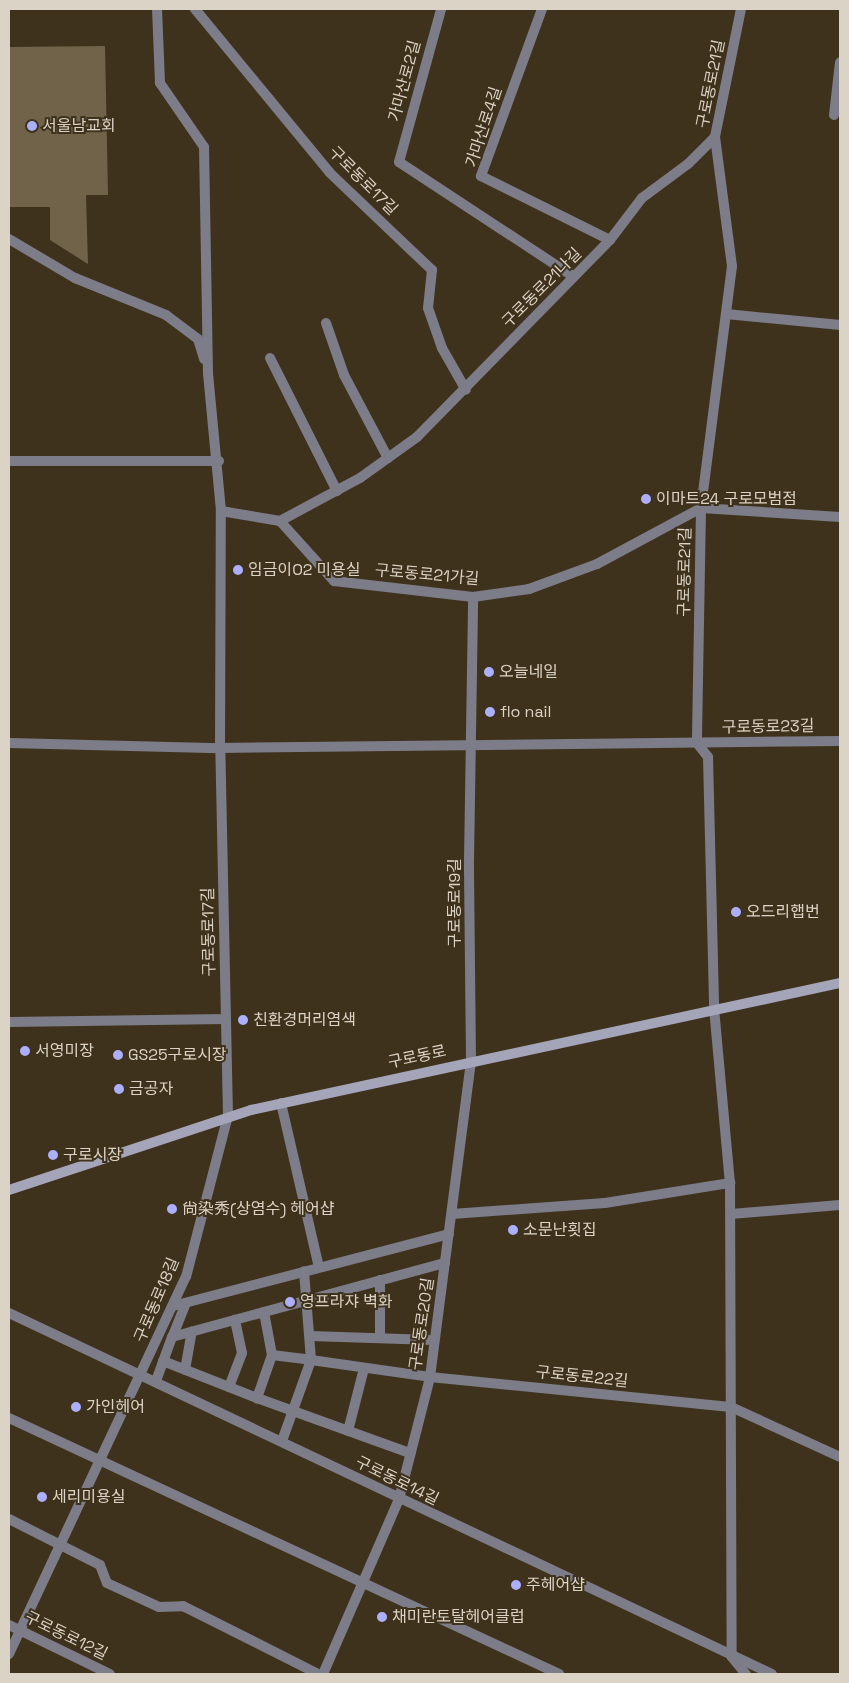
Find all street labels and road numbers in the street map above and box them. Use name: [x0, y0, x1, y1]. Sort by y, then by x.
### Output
street label: 가마산로2길: [385, 38, 425, 124]
street label: 구로동로21길: [693, 38, 729, 130]
street label: 가마산로4길: [462, 84, 506, 170]
street label: 구로동로17길: [325, 143, 401, 219]
street label: 구로동로21나길: [498, 244, 586, 332]
street label: 구로동로21길: [675, 527, 695, 617]
street label: 구로동로21가길: [374, 561, 480, 589]
street label: 구로동로23길: [721, 717, 815, 737]
street label: 구로동로19길: [445, 858, 465, 948]
street label: 구로동로17길: [199, 887, 219, 977]
street label: 구로동로: [386, 1041, 448, 1073]
street label: 구로동로18길: [131, 1255, 183, 1345]
street label: 구로동로20길: [406, 1276, 438, 1372]
street label: 구로동로22길: [535, 1363, 629, 1391]
street label: 구로동로14길: [352, 1453, 442, 1509]
street label: 구로동로12길: [21, 1608, 111, 1664]

